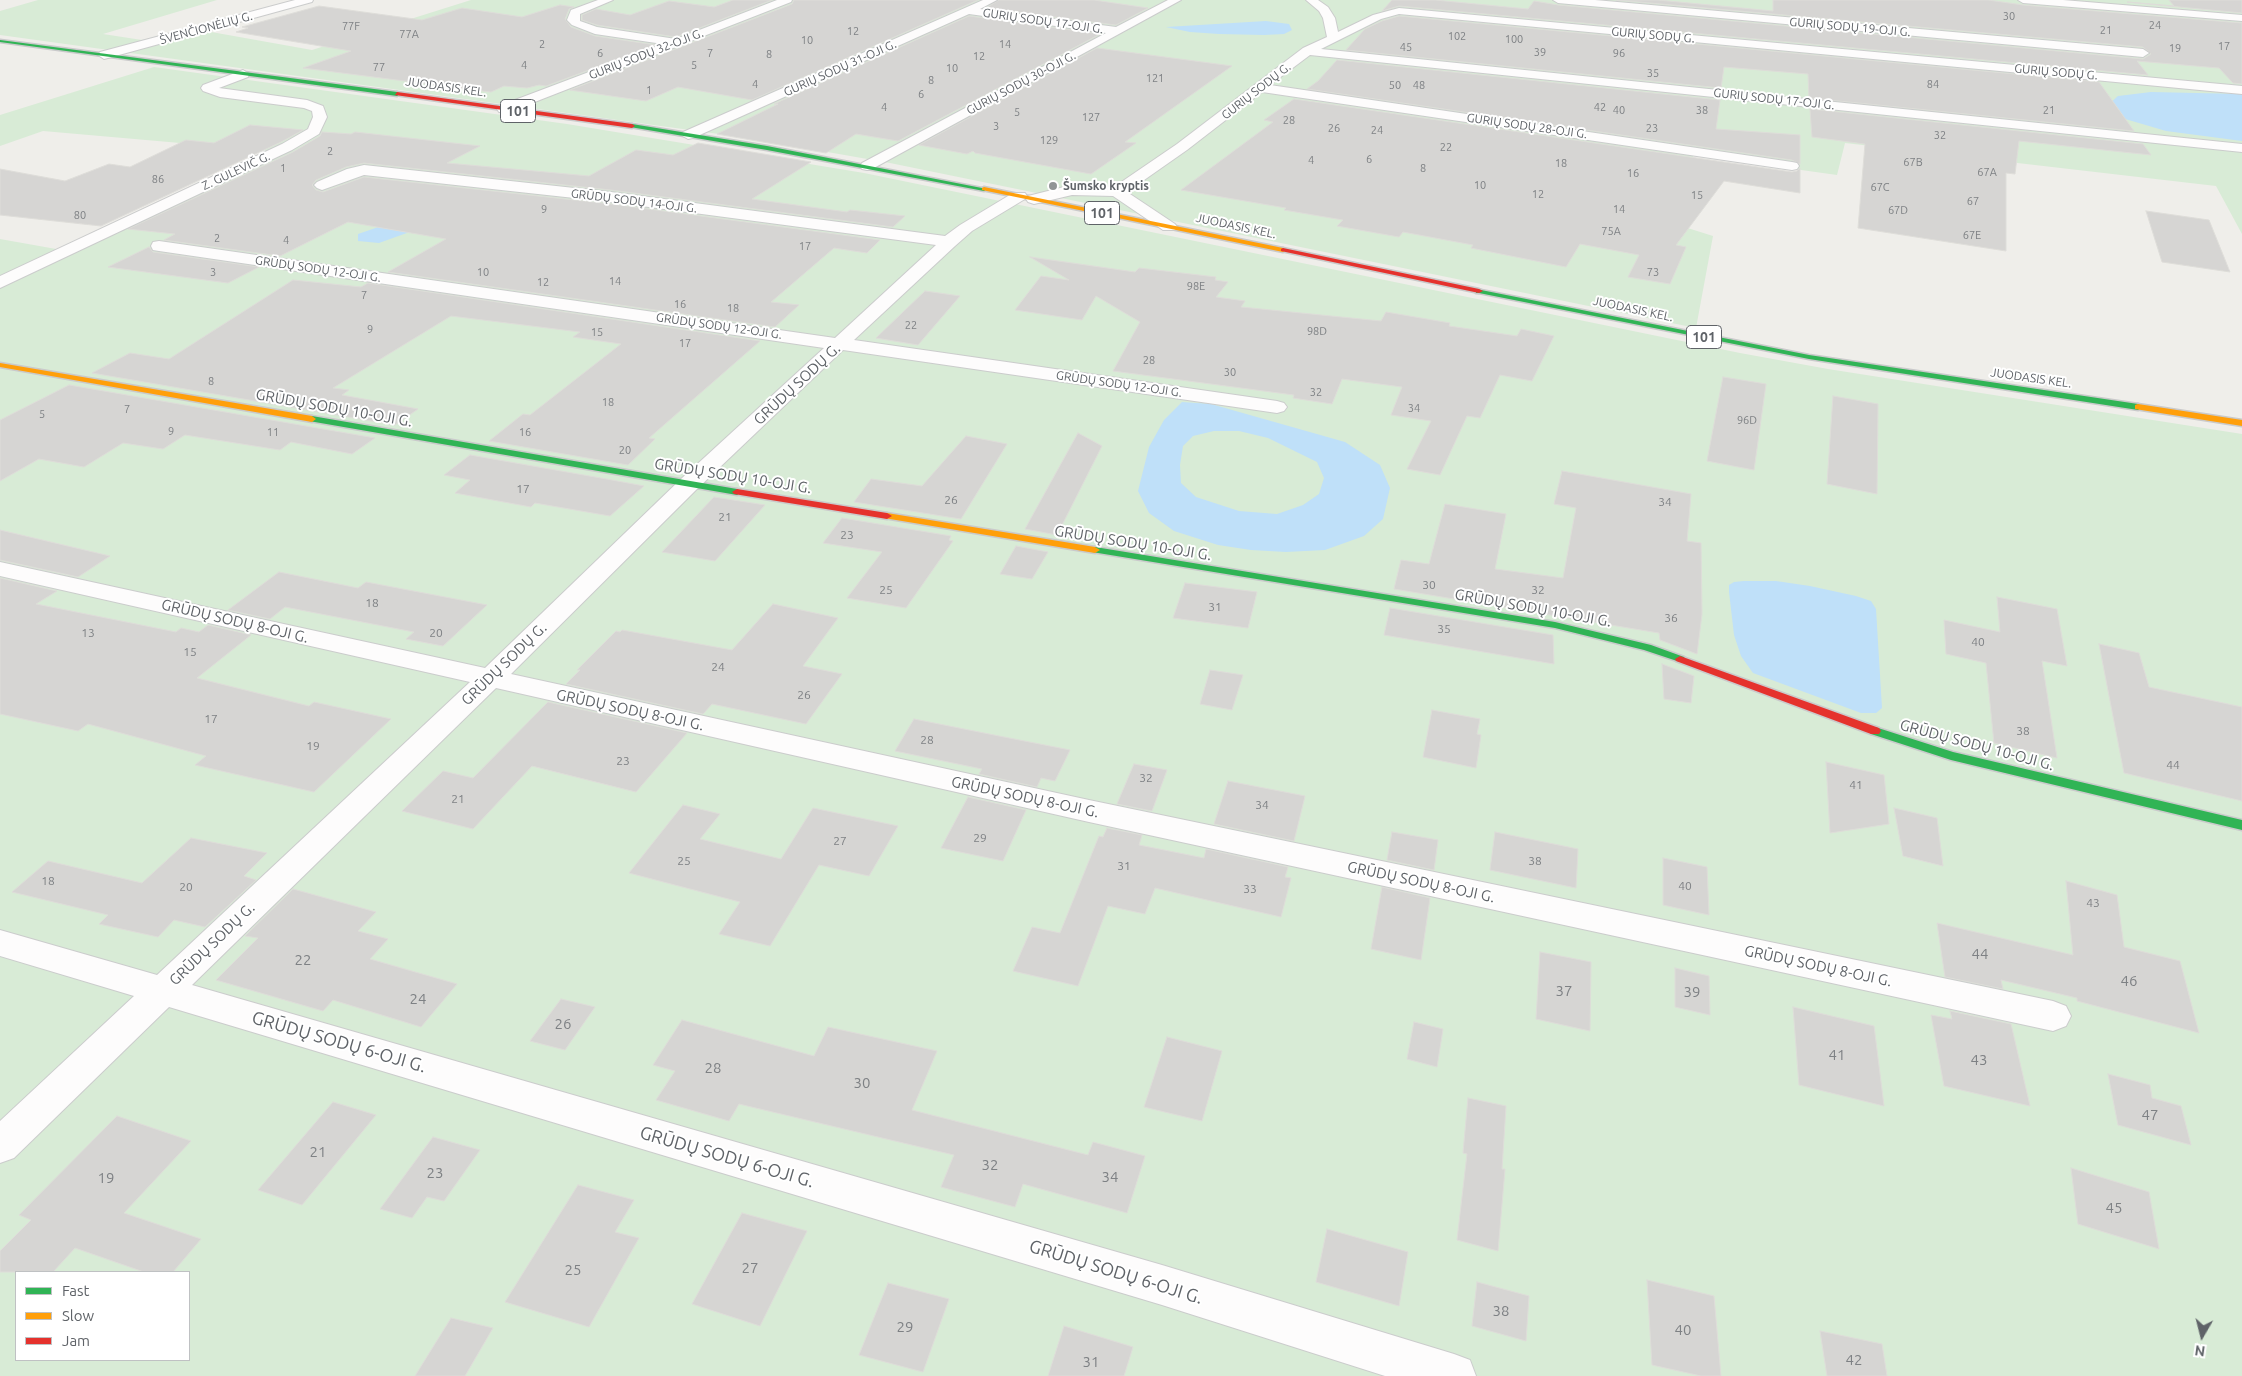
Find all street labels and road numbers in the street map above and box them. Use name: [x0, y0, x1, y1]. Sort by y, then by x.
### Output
street label: GURIŲ SODŲ 17-OJI G.: [982, 5, 1104, 37]
street label: ŠVENČIONĖLIŲ G.: [158, 9, 254, 47]
street label: GURIŲ SODŲ 19-OJI G.: [1789, 15, 1911, 39]
street label: GURIŲ SODŲ G.: [1611, 24, 1695, 46]
street label: GURIŲ SODŲ 32-OJI G.: [587, 25, 705, 83]
street label: GURIŲ SODŲ 31-OJI G.: [781, 37, 899, 99]
street label: GURIŲ SODŲ 30-OJI G.: [964, 48, 1078, 118]
street label: GURIŲ SODŲ G.: [1219, 60, 1293, 122]
street label: GURIŲ SODŲ G.: [2014, 61, 2098, 83]
street label: JUODASIS KEL.: [405, 74, 487, 100]
street label: GURIŲ SODŲ 17-OJI G.: [1713, 85, 1835, 113]
road number: 101: [500, 100, 536, 122]
street label: GURIŲ SODŲ 28-OJI G.: [1466, 110, 1588, 142]
street label: Z. GULEVIČ G.: [200, 149, 272, 193]
street label: GRŪDŲ SODŲ 14-OJI G.: [570, 186, 698, 216]
road number: 101: [1084, 202, 1120, 224]
street label: JUODASIS KEL.: [1195, 210, 1277, 242]
street label: GRŪDŲ SODŲ 12-OJI G.: [254, 253, 382, 285]
street label: JUODASIS KEL.: [1592, 293, 1674, 325]
street label: GRŪDŲ SODŲ 12-OJI G.: [655, 310, 783, 342]
road number: 101: [1686, 326, 1722, 348]
street label: GRŪDŲ SODŲ G.: [750, 339, 844, 429]
street label: JUODASIS KEL.: [1990, 365, 2072, 391]
street label: GRŪDŲ SODŲ 12-OJI G.: [1055, 368, 1183, 400]
street label: GRŪDŲ SODŲ 10-OJI G.: [254, 385, 414, 431]
street label: GRŪDŲ SODŲ 10-OJI G.: [653, 455, 813, 497]
street label: GRŪDŲ SODŲ 10-OJI G.: [1053, 522, 1213, 564]
street label: GRŪDŲ SODŲ 10-OJI G.: [1453, 585, 1613, 631]
street label: GRŪDŲ SODŲ 8-OJI G.: [160, 595, 310, 647]
street label: GRŪDŲ SODŲ G.: [458, 619, 550, 709]
street label: GRŪDŲ SODŲ 8-OJI G.: [555, 686, 705, 734]
street label: GRŪDŲ SODŲ 10-OJI G.: [1898, 716, 2056, 774]
street label: GRŪDŲ SODŲ 8-OJI G.: [950, 773, 1100, 821]
street label: GRŪDŲ SODŲ 8-OJI G.: [1346, 858, 1496, 906]
street label: GRŪDŲ SODŲ G.: [166, 899, 258, 989]
street label: GRŪDŲ SODŲ 8-OJI G.: [1743, 942, 1893, 990]
street label: GRŪDŲ SODŲ 6-OJI G.: [249, 1007, 429, 1077]
street label: GRŪDŲ SODŲ 6-OJI G.: [637, 1122, 817, 1192]
street label: GRŪDŲ SODŲ 6-OJI G.: [1027, 1235, 1205, 1309]

